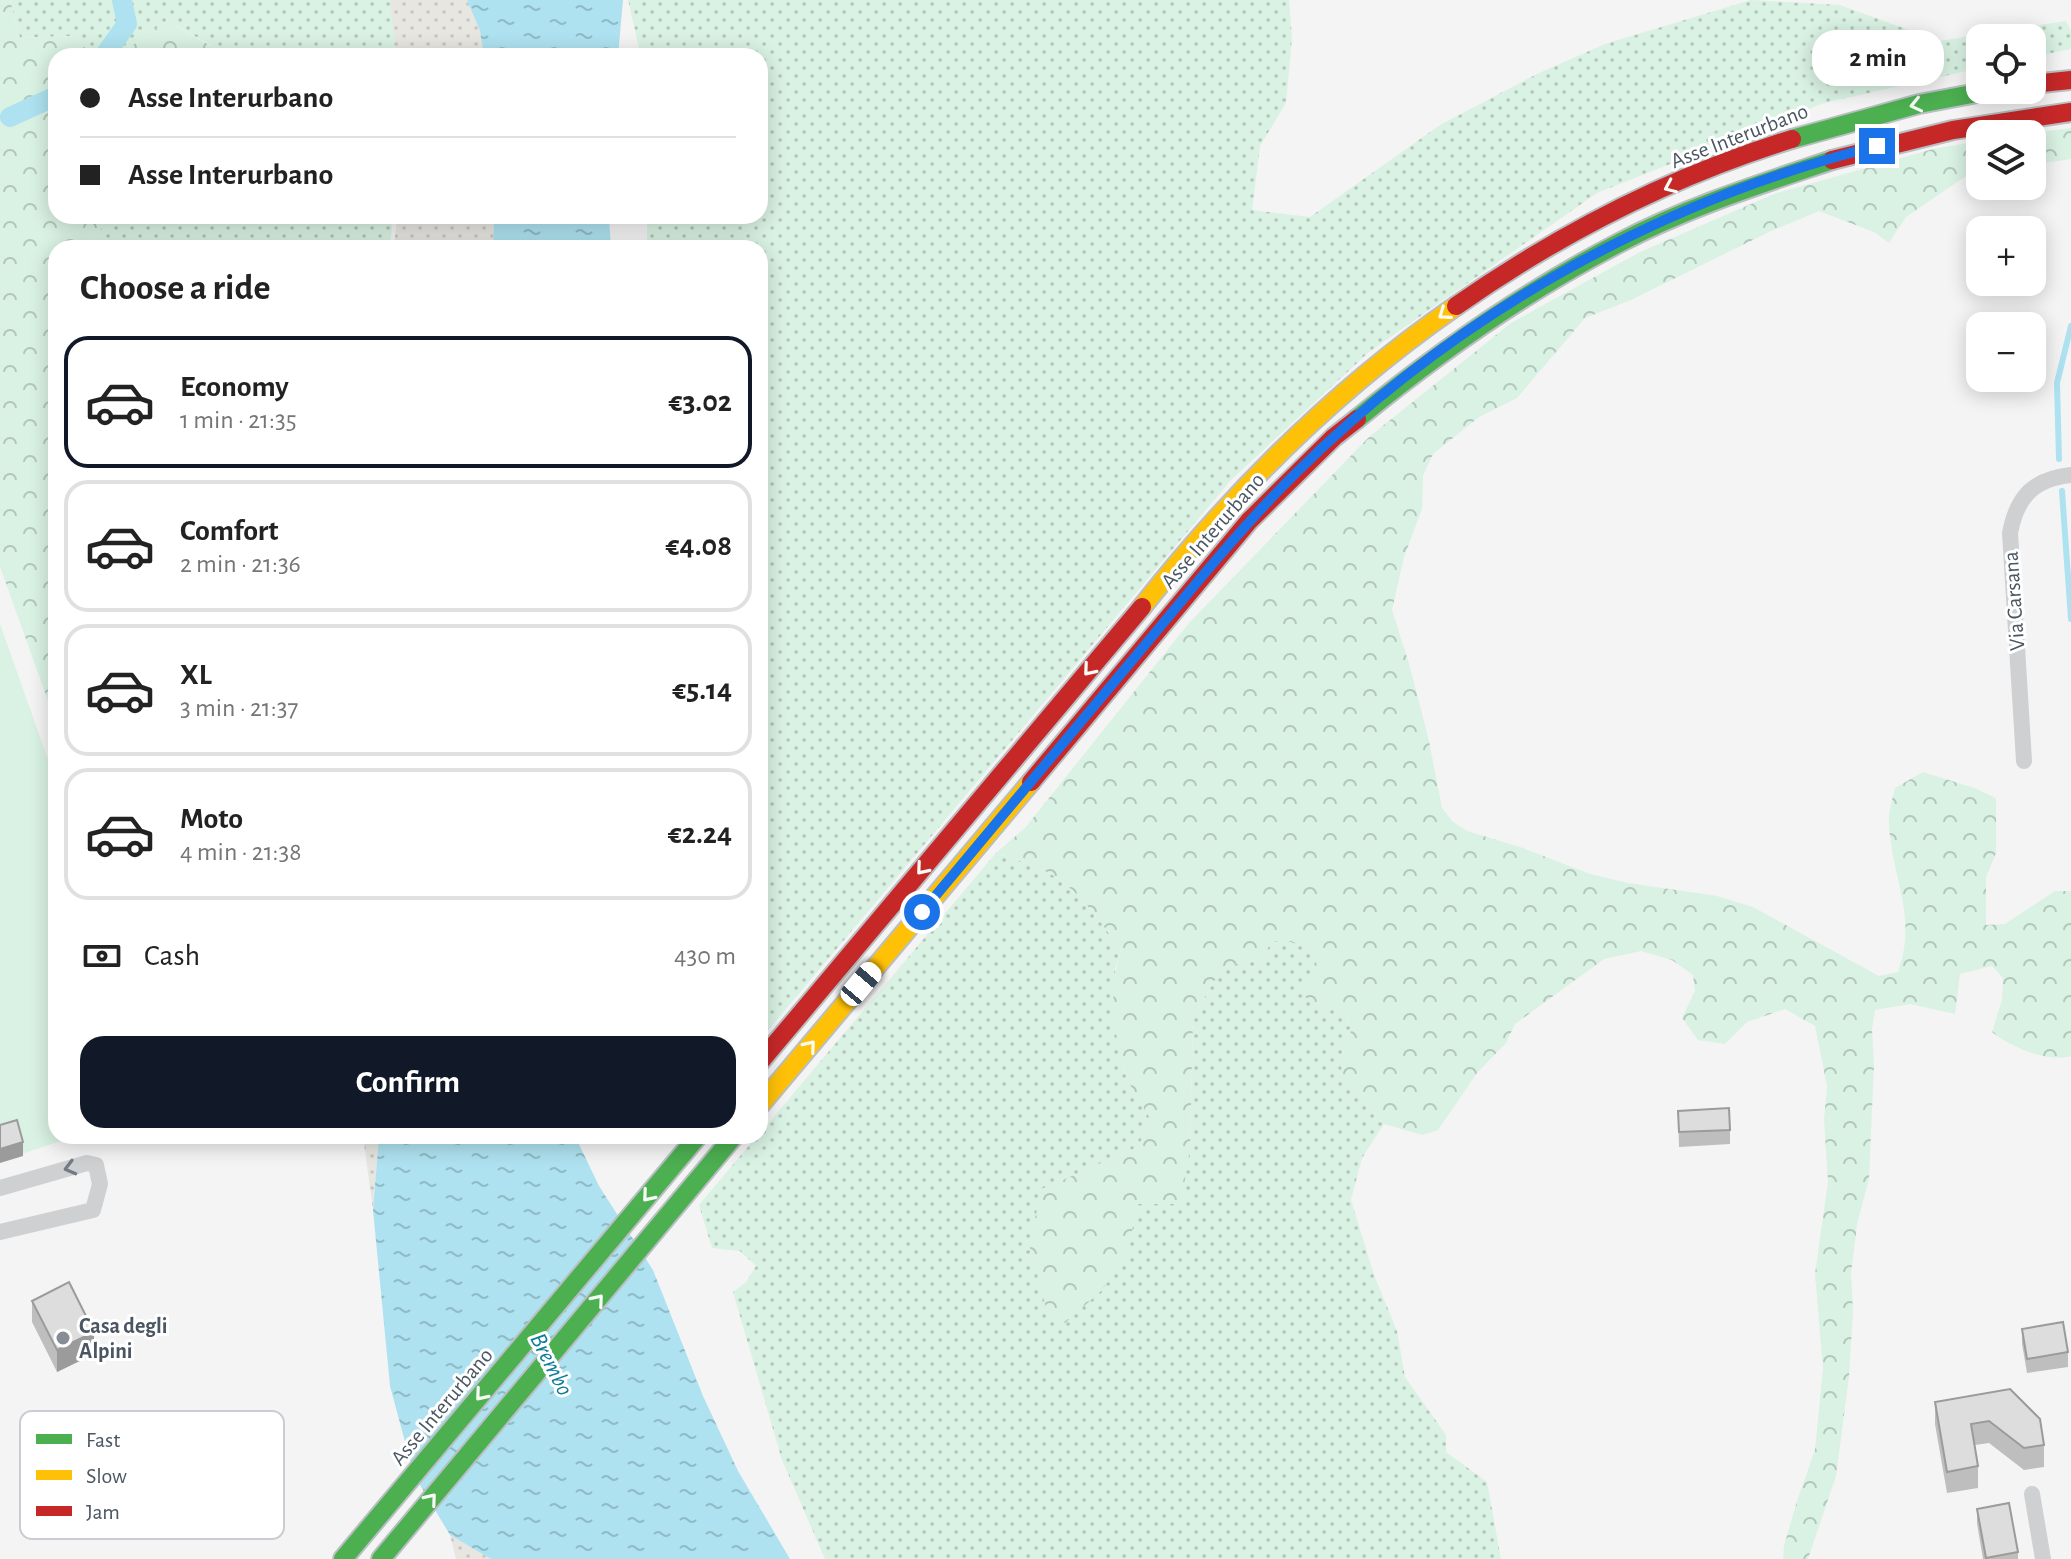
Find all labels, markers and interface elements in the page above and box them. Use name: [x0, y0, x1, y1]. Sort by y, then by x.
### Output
map controls: [1966, 24, 2046, 392]
button: locate: [1966, 24, 2046, 104]
callout: 2 min: [1811, 30, 1943, 86]
text: 2 min: [1849, 45, 1907, 71]
text: Asse Interurbano: [128, 83, 333, 113]
one-way arrow: [1910, 95, 1924, 112]
street label: Asse Interurbano: [1668, 100, 1811, 172]
button: layers: [1966, 120, 2046, 200]
route end: [1859, 128, 1895, 164]
text: Asse Interurbano: [128, 160, 333, 190]
one-way arrow: [1664, 177, 1678, 193]
button: +: [1966, 216, 2046, 296]
text: Choose a ride: [80, 270, 270, 306]
one-way arrow: [1439, 304, 1453, 319]
button: −: [1966, 312, 2046, 392]
icon: car: [84, 366, 156, 438]
text: Economy: [180, 372, 289, 402]
text: €3.02: [668, 387, 732, 417]
text: 1 min · 21:35: [180, 407, 297, 433]
street label: Asse Interurbano: [1157, 469, 1269, 593]
icon: car: [84, 510, 156, 582]
text: Comfort: [180, 516, 279, 546]
text: €4.08: [666, 531, 732, 561]
street label: Via Carsana: [2000, 550, 2028, 651]
text: 2 min · 21:36: [180, 551, 301, 577]
icon: car: [84, 654, 156, 726]
text: XL: [180, 660, 212, 690]
one-way arrow: [1084, 661, 1099, 675]
text: €5.14: [672, 675, 732, 705]
text: 3 min · 21:37: [180, 695, 298, 721]
icon: car: [84, 798, 156, 870]
text: Moto: [180, 804, 243, 834]
text: €2.24: [668, 819, 732, 849]
text: 4 min · 21:38: [180, 839, 302, 865]
one-way arrow: [917, 860, 932, 875]
route start: [904, 894, 940, 930]
icon: cash: [80, 934, 124, 978]
text: Cash: [144, 941, 200, 971]
text: 430 m: [674, 943, 736, 969]
car: [836, 958, 886, 1010]
button: Confirm: [80, 1036, 736, 1128]
one-way arrow: [800, 1040, 815, 1055]
one-way arrow: [64, 1159, 78, 1175]
one-way arrow: [643, 1186, 658, 1201]
one-way arrow: [588, 1294, 603, 1309]
place label: Casa degli Alpini: [79, 1315, 168, 1362]
marker: Casa degli Alpini: [54, 1329, 72, 1347]
water label: Brembo: [525, 1329, 577, 1400]
street label: Asse Interurbano: [387, 1344, 497, 1469]
one-way arrow: [476, 1386, 491, 1400]
legend: [20, 1411, 284, 1539]
text: Fast: [86, 1429, 120, 1451]
text: Slow: [86, 1465, 127, 1487]
one-way arrow: [421, 1494, 436, 1508]
text: Jam: [86, 1501, 120, 1523]

